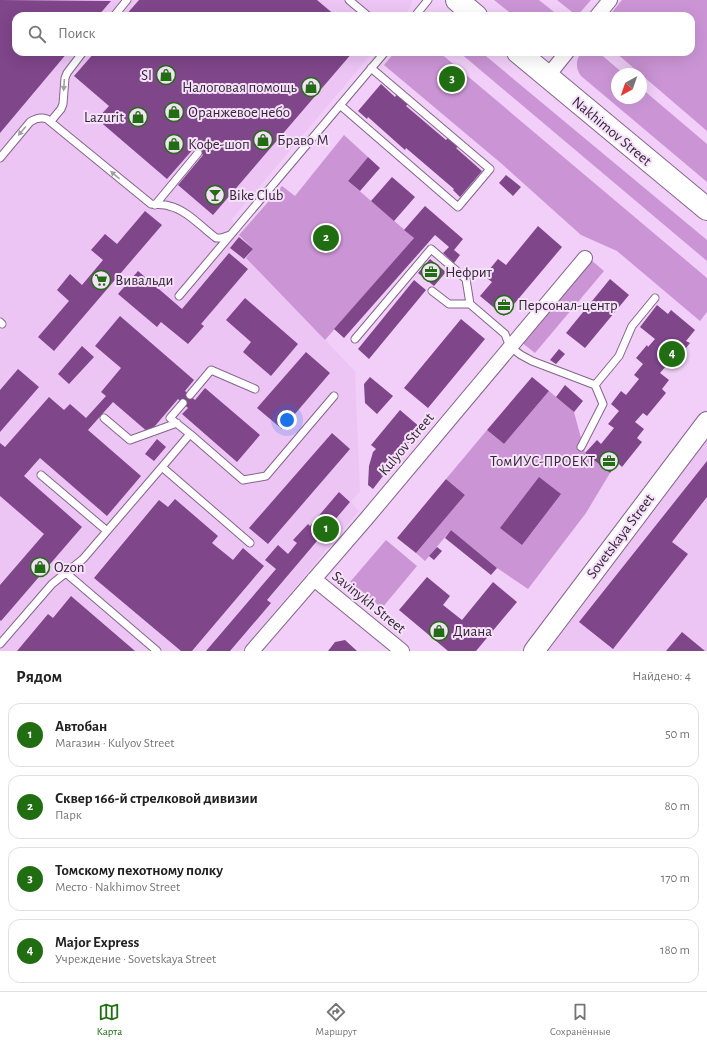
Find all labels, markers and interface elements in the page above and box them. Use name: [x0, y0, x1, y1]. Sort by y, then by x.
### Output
search box: [12, 12, 695, 56]
icon: search: [26, 23, 48, 45]
text: Поиск: [58, 26, 96, 41]
shop icon: SI: [155, 64, 177, 86]
pin: 3: [439, 64, 465, 94]
place label: SI: [141, 68, 152, 83]
north arrow: [611, 68, 647, 104]
shop icon: Налоговая помощь: [300, 76, 322, 98]
one-way arrow: [61, 79, 68, 91]
place label: Налоговая помощь: [182, 80, 298, 95]
street label: Nakhimov Street: [569, 94, 654, 169]
shop icon: Оранжевое небо: [163, 101, 185, 123]
place label: Оранжевое небо: [188, 105, 290, 120]
shop icon: Lazurit: [127, 106, 149, 128]
place label: Lazurit: [84, 110, 124, 125]
one-way arrow: [18, 125, 27, 136]
shop icon: Браво М: [252, 129, 274, 151]
shop icon: Кофе-шоп: [163, 133, 185, 155]
place label: Браво М: [277, 133, 329, 148]
place label: Кофе-шоп: [188, 137, 250, 152]
one-way arrow: [110, 171, 120, 180]
bar icon: Bike Club: [204, 184, 226, 206]
place label: Bike Club: [229, 188, 284, 203]
pin: 2: [313, 223, 339, 253]
office icon: Нефрит: [420, 261, 442, 283]
place label: Нефрит: [445, 265, 493, 280]
supermarket icon: Вивальди: [90, 269, 112, 291]
place label: Вивальди: [115, 273, 174, 288]
office icon: Персонал-центр: [493, 294, 515, 316]
place label: Персонал-центр: [518, 298, 618, 313]
pin: 4: [659, 339, 685, 369]
your location: [277, 410, 297, 430]
street label: Kulyov Street: [376, 410, 437, 479]
office icon: ТомИУС-ПРОЕКТ: [598, 450, 620, 472]
place label: ТомИУС-ПРОЕКТ: [490, 454, 595, 469]
street label: Sovetskaya Street: [584, 491, 657, 581]
pin: 1: [313, 514, 339, 544]
shop icon: Ozon: [29, 556, 51, 578]
place label: Ozon: [54, 560, 84, 575]
street label: Savinykh Street: [329, 568, 408, 637]
shop icon: Диана: [428, 620, 450, 642]
place label: Диана: [453, 624, 492, 639]
text: Рядом: [16, 668, 62, 685]
text: Найдено: 4: [632, 670, 691, 683]
text: Автобан: [55, 719, 107, 734]
text: 1: [28, 728, 32, 741]
text: 50 m: [665, 728, 690, 741]
text: Магазин · Kulyov Street: [55, 737, 174, 750]
text: Сквер 166-й стрелковой дивизии: [55, 791, 258, 806]
text: 2: [27, 800, 33, 813]
text: 80 m: [664, 800, 690, 813]
text: Парк: [55, 809, 82, 822]
text: Томскому пехотному полку: [55, 863, 223, 878]
text: 3: [27, 872, 33, 885]
text: 170 m: [661, 872, 690, 885]
text: Место · Nakhimov Street: [55, 881, 180, 894]
text: Major Express: [55, 935, 139, 950]
text: 4: [27, 944, 33, 957]
text: 180 m: [660, 944, 690, 957]
text: Учреждение · Sovetskaya Street: [55, 953, 216, 966]
tab: Карта: [97, 1001, 122, 1038]
tab: Маршрут: [315, 1001, 357, 1038]
tab: Сохранённые: [550, 1001, 610, 1038]

